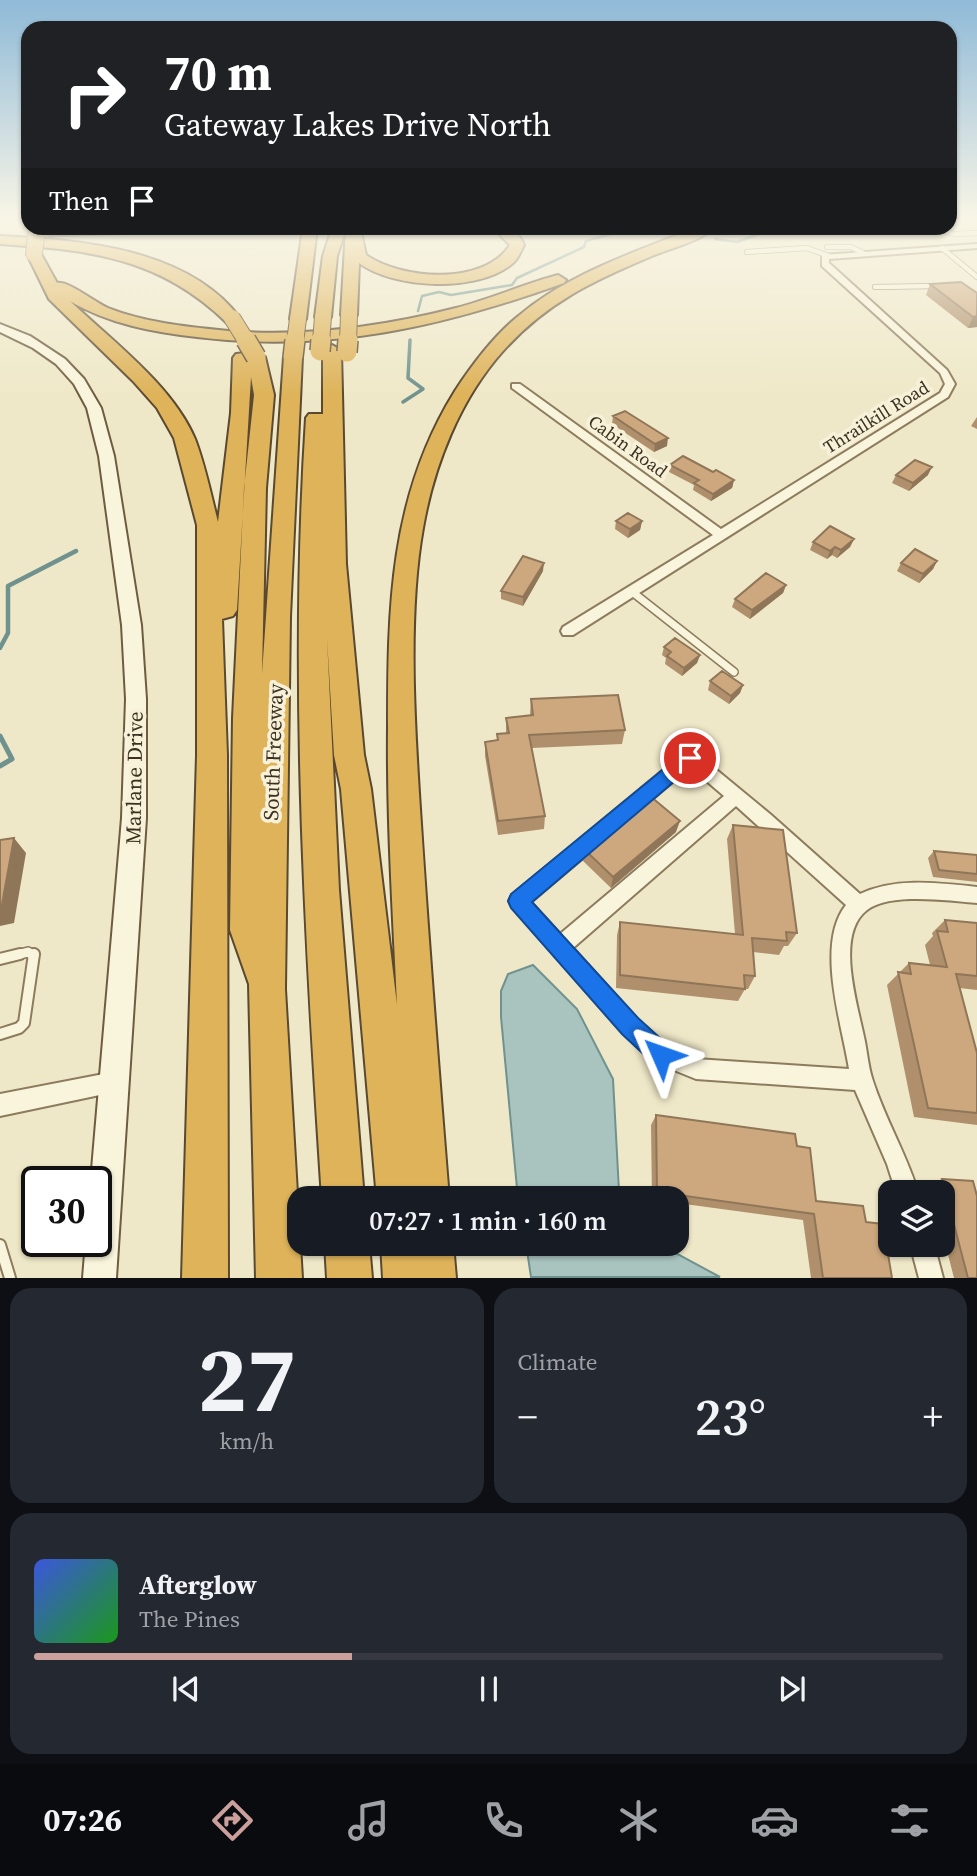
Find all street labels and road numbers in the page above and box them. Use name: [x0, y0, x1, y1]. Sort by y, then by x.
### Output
street label: Thrailkill Road: [819, 375, 933, 459]
street label: Cabin Road: [583, 409, 673, 483]
street label: South Freeway: [256, 683, 290, 821]
street label: Marlane Drive: [118, 711, 150, 845]

